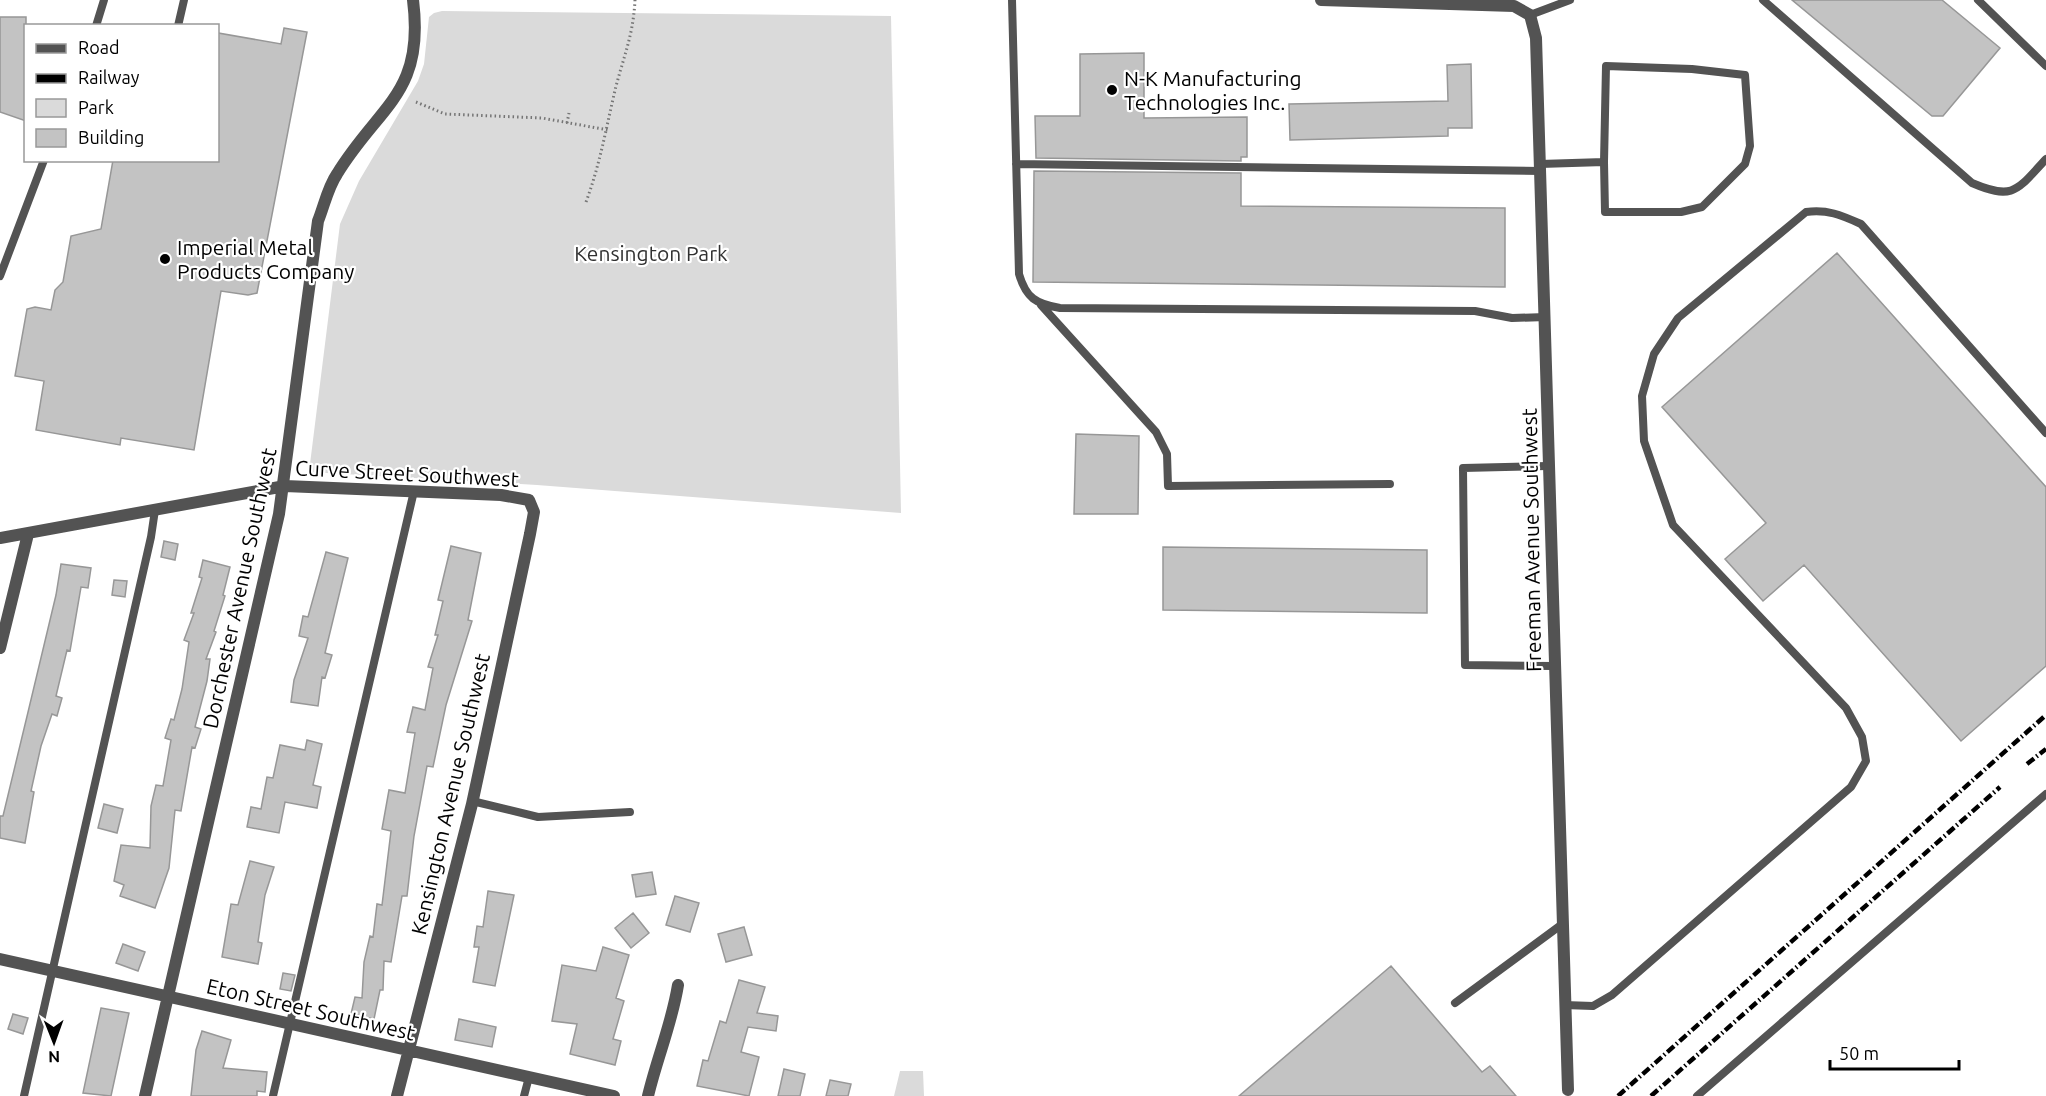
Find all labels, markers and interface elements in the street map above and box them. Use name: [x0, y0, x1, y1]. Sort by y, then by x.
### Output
legend: [24, 24, 219, 162]
text: Road: [78, 37, 120, 57]
place label: N-K Manufacturing Technologies Inc.: [1124, 66, 1302, 114]
text: Railway: [78, 67, 140, 87]
marker: N-K Manufacturing Technologies Inc.: [1105, 83, 1119, 97]
text: Park: [78, 97, 114, 117]
text: Building: [78, 127, 144, 147]
place label: Imperial Metal Products Company: [177, 235, 354, 283]
park label: Kensington Park: [574, 241, 728, 265]
marker: Imperial Metal Products Company: [158, 252, 172, 266]
street label: Freeman Avenue Southwest: [1517, 408, 1545, 672]
street label: Dorchester Avenue Southwest: [197, 445, 281, 731]
street label: Curve Street Southwest: [295, 455, 519, 491]
street label: Kensington Avenue Southwest: [406, 651, 494, 937]
street label: Eton Street Southwest: [204, 973, 418, 1045]
north arrow: [24, 1012, 84, 1072]
scale bar: [1830, 1033, 1959, 1071]
text: 50 m: [1839, 1043, 1879, 1063]
text: N: [48, 1048, 60, 1066]

